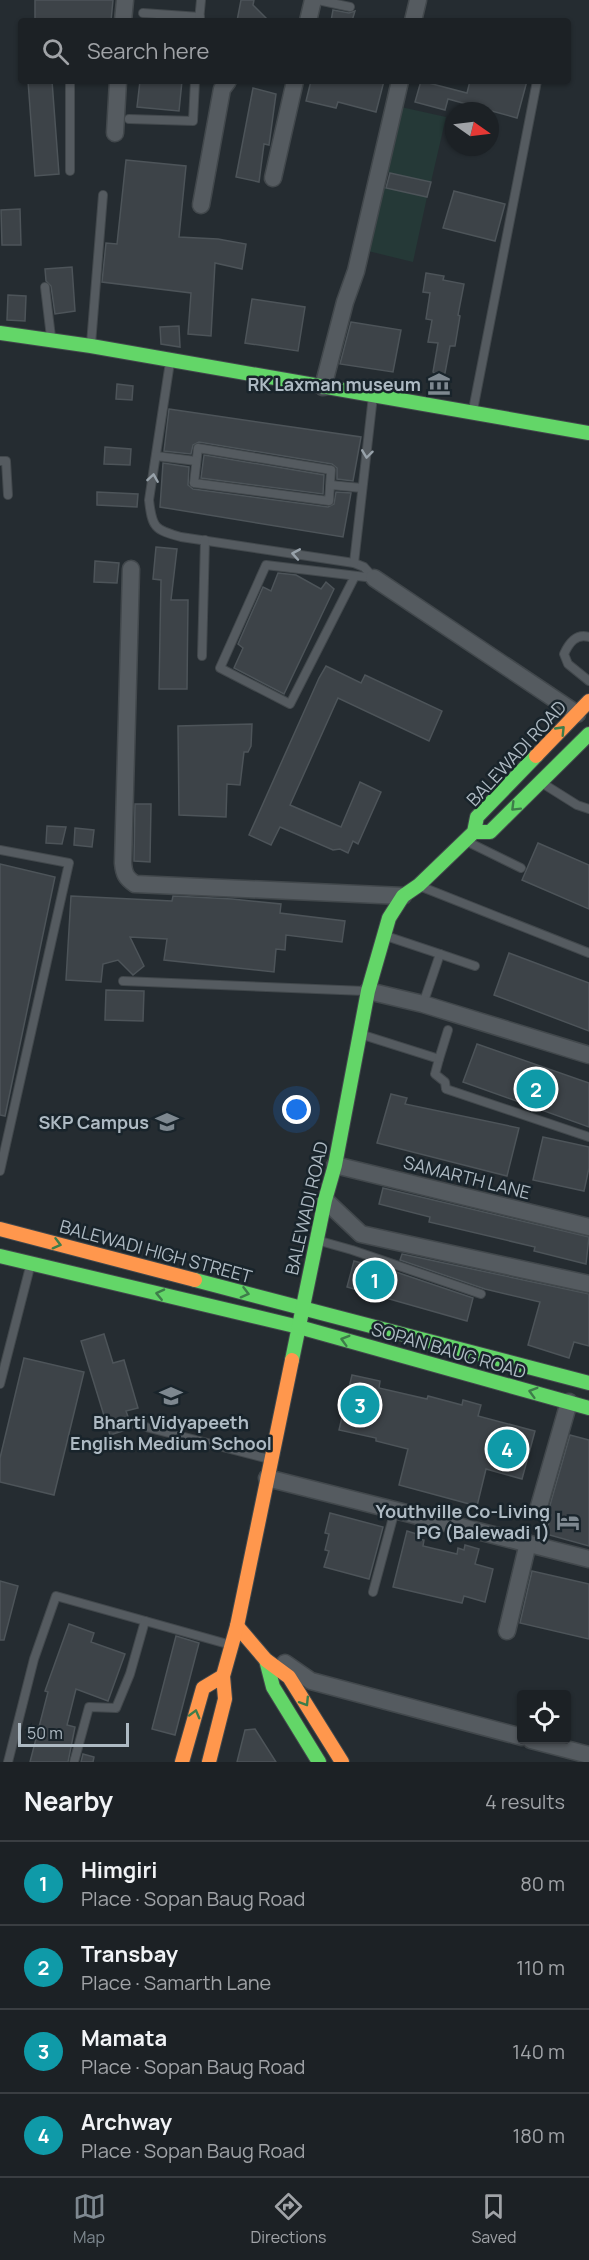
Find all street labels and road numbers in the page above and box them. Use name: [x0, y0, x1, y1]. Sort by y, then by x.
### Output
street label: BALEWADI ROAD: [461, 695, 571, 811]
street label: BALEWADI ROAD: [279, 1139, 333, 1277]
street label: SAMARTH LANE: [401, 1150, 533, 1204]
street label: BALEWADI HIGH STREET: [57, 1214, 255, 1288]
street label: SOPAN BAUG ROAD: [369, 1316, 529, 1384]

